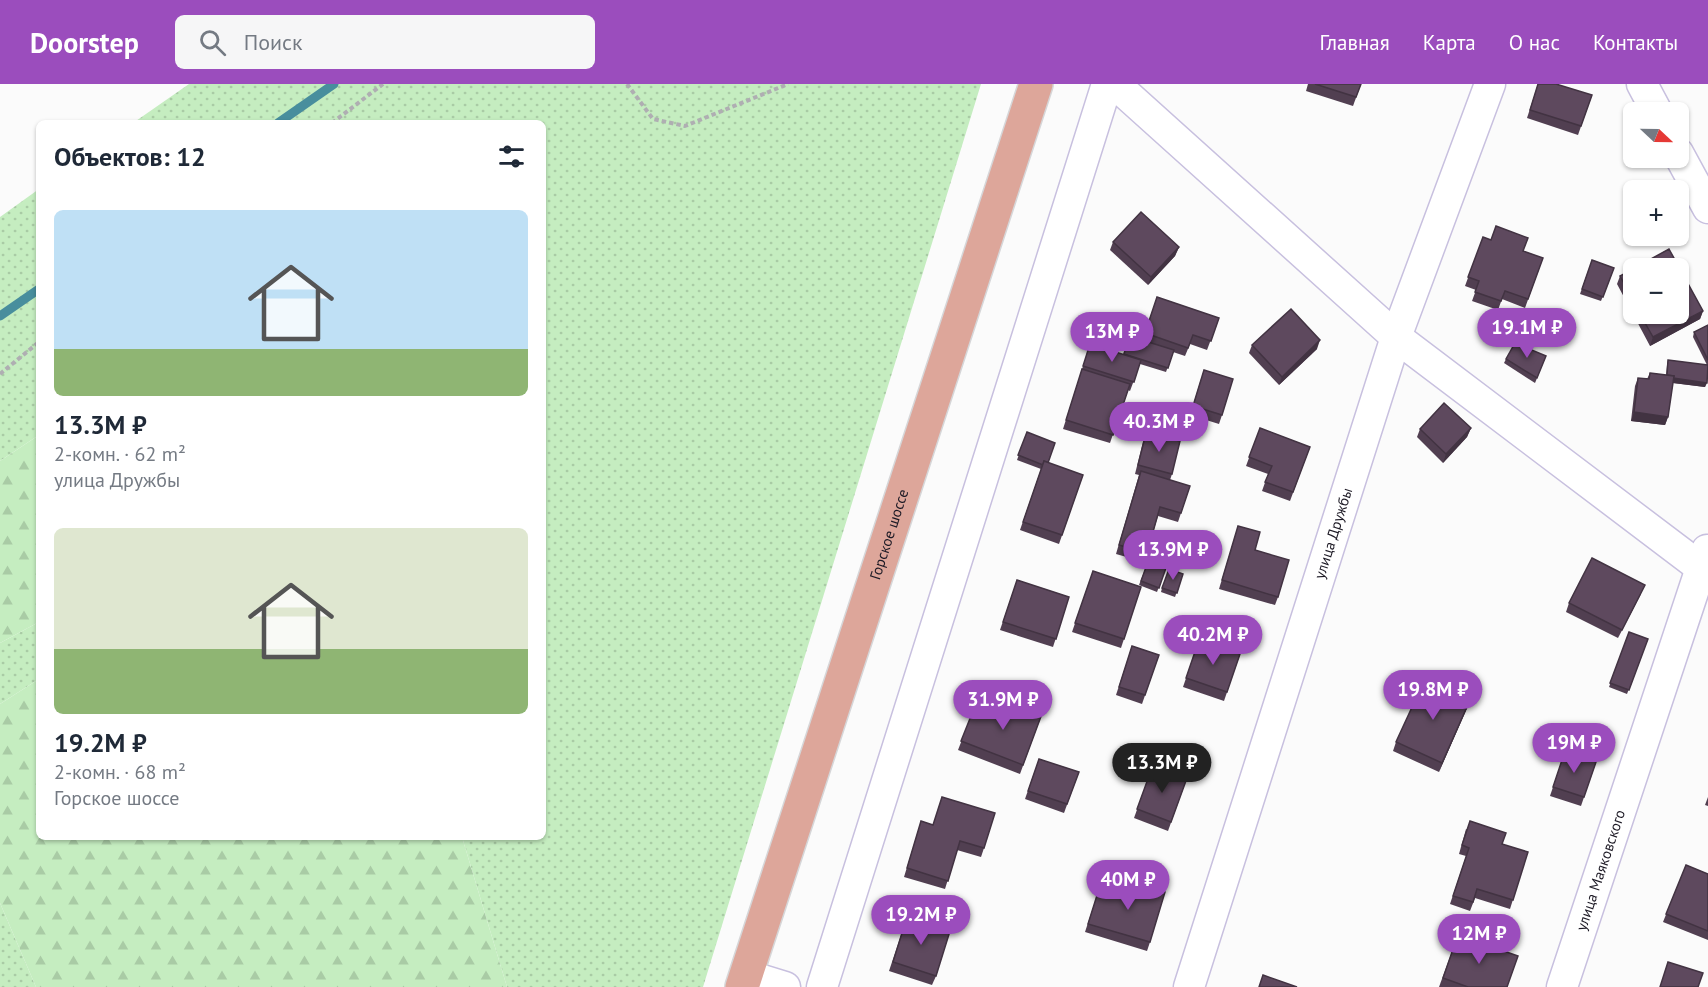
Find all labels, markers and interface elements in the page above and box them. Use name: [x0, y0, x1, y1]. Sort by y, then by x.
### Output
search box: [175, 15, 595, 69]
text: Doorstep: [30, 24, 139, 61]
icon: search: [196, 26, 229, 59]
text: Поиск: [244, 28, 303, 56]
text: Главная: [1319, 29, 1390, 56]
text: Карта: [1423, 29, 1476, 56]
text: О нас: [1509, 29, 1560, 56]
text: Контакты: [1593, 29, 1678, 56]
north arrow: [1623, 102, 1689, 168]
map controls: [1623, 102, 1689, 324]
text: Объектов: 12: [54, 140, 206, 173]
icon: filters: [495, 140, 528, 173]
button: +: [1623, 180, 1689, 246]
icon: home: [237, 249, 345, 357]
button: −: [1623, 258, 1689, 324]
pin: 19.1M ₽: [1472, 308, 1582, 359]
pin: 13M ₽: [1070, 312, 1154, 363]
text: 19.1M ₽: [1491, 314, 1563, 340]
text: 13M ₽: [1084, 318, 1140, 344]
pin: 40.3M ₽: [1104, 402, 1214, 453]
text: 13.3M ₽: [54, 408, 147, 441]
text: 40.3M ₽: [1123, 408, 1195, 434]
text: 2-комн. · 62 m²: [54, 441, 186, 467]
text: улица Дружбы: [54, 467, 180, 493]
street label: улица Дружбы: [1310, 485, 1356, 581]
street label: Горское шоссе: [865, 487, 913, 582]
pin: 13.9M ₽: [1118, 530, 1228, 581]
text: 13.9M ₽: [1137, 536, 1209, 562]
icon: home: [237, 567, 345, 675]
pin: 40.2M ₽: [1158, 615, 1268, 666]
text: 40.2M ₽: [1177, 621, 1249, 647]
pin: 19.8M ₽: [1378, 670, 1488, 721]
text: 19.8M ₽: [1397, 676, 1469, 702]
pin: 31.9M ₽: [948, 680, 1058, 731]
text: 31.9M ₽: [967, 686, 1039, 712]
pin: 19M ₽: [1532, 723, 1616, 774]
text: 19.2M ₽: [54, 726, 147, 759]
text: 19M ₽: [1546, 729, 1602, 755]
pin: 13.3M ₽: [1107, 743, 1217, 794]
text: 13.3M ₽: [1126, 749, 1198, 775]
text: 2-комн. · 68 m²: [54, 759, 186, 785]
text: Горское шоссе: [54, 785, 179, 811]
street label: улица Маяковского: [1571, 807, 1629, 933]
pin: 40M ₽: [1086, 860, 1170, 911]
text: 40M ₽: [1100, 866, 1156, 892]
pin: 19.2M ₽: [866, 895, 976, 946]
text: 19.2M ₽: [885, 901, 957, 927]
pin: 12M ₽: [1437, 914, 1521, 965]
text: 12M ₽: [1451, 920, 1507, 946]

